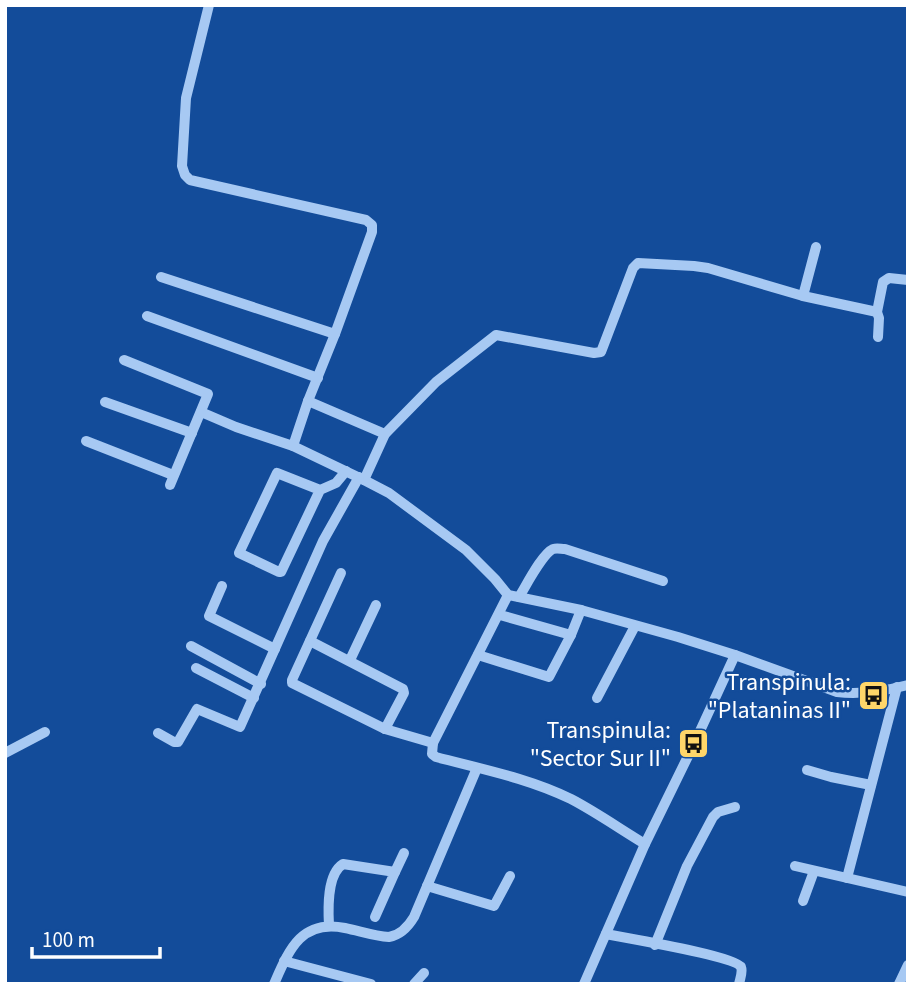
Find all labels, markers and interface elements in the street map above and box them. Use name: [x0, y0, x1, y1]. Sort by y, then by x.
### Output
place label: Transpinula: "Plataninas II": [708, 665, 851, 728]
bus stop icon: Transpinula: "Plataninas II": [857, 679, 891, 713]
place label: Transpinula: "Sector Sur II": [530, 713, 671, 776]
bus stop icon: Transpinula: "Sector Sur II": [677, 727, 711, 761]
scale bar: [32, 916, 159, 960]
text: 100 m: [42, 925, 95, 955]

